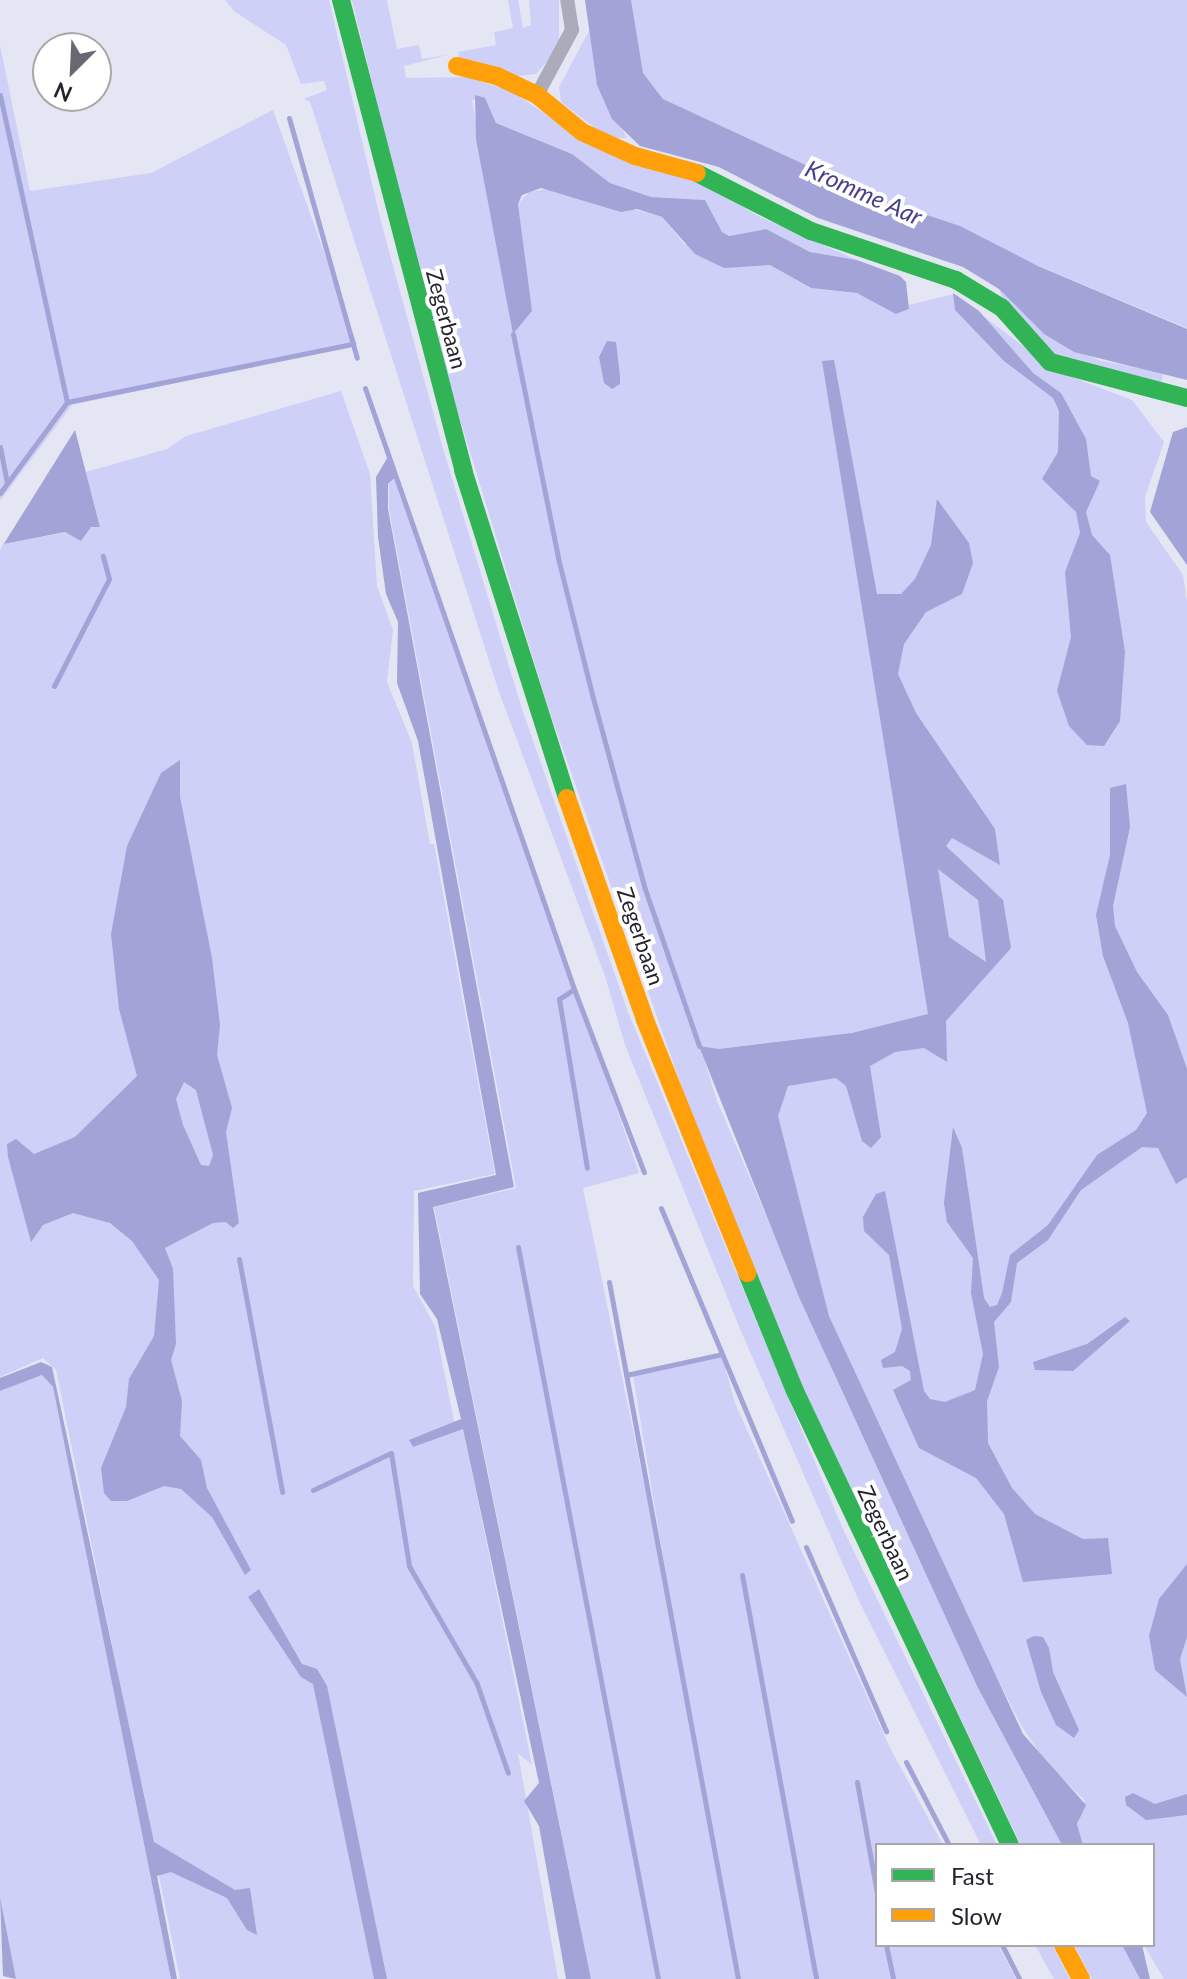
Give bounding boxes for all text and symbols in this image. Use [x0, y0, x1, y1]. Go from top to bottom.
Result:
north arrow [32, 32, 112, 112]
text: N [50, 77, 76, 108]
water label: Kromme Aar [801, 153, 927, 231]
street label: Zegerbaan [421, 266, 473, 372]
street label: Zegerbaan [612, 884, 670, 988]
street label: Zegerbaan [853, 1481, 919, 1585]
legend [875, 1843, 1155, 1947]
text: Fast [951, 1861, 994, 1890]
text: Slow [951, 1901, 1002, 1930]

